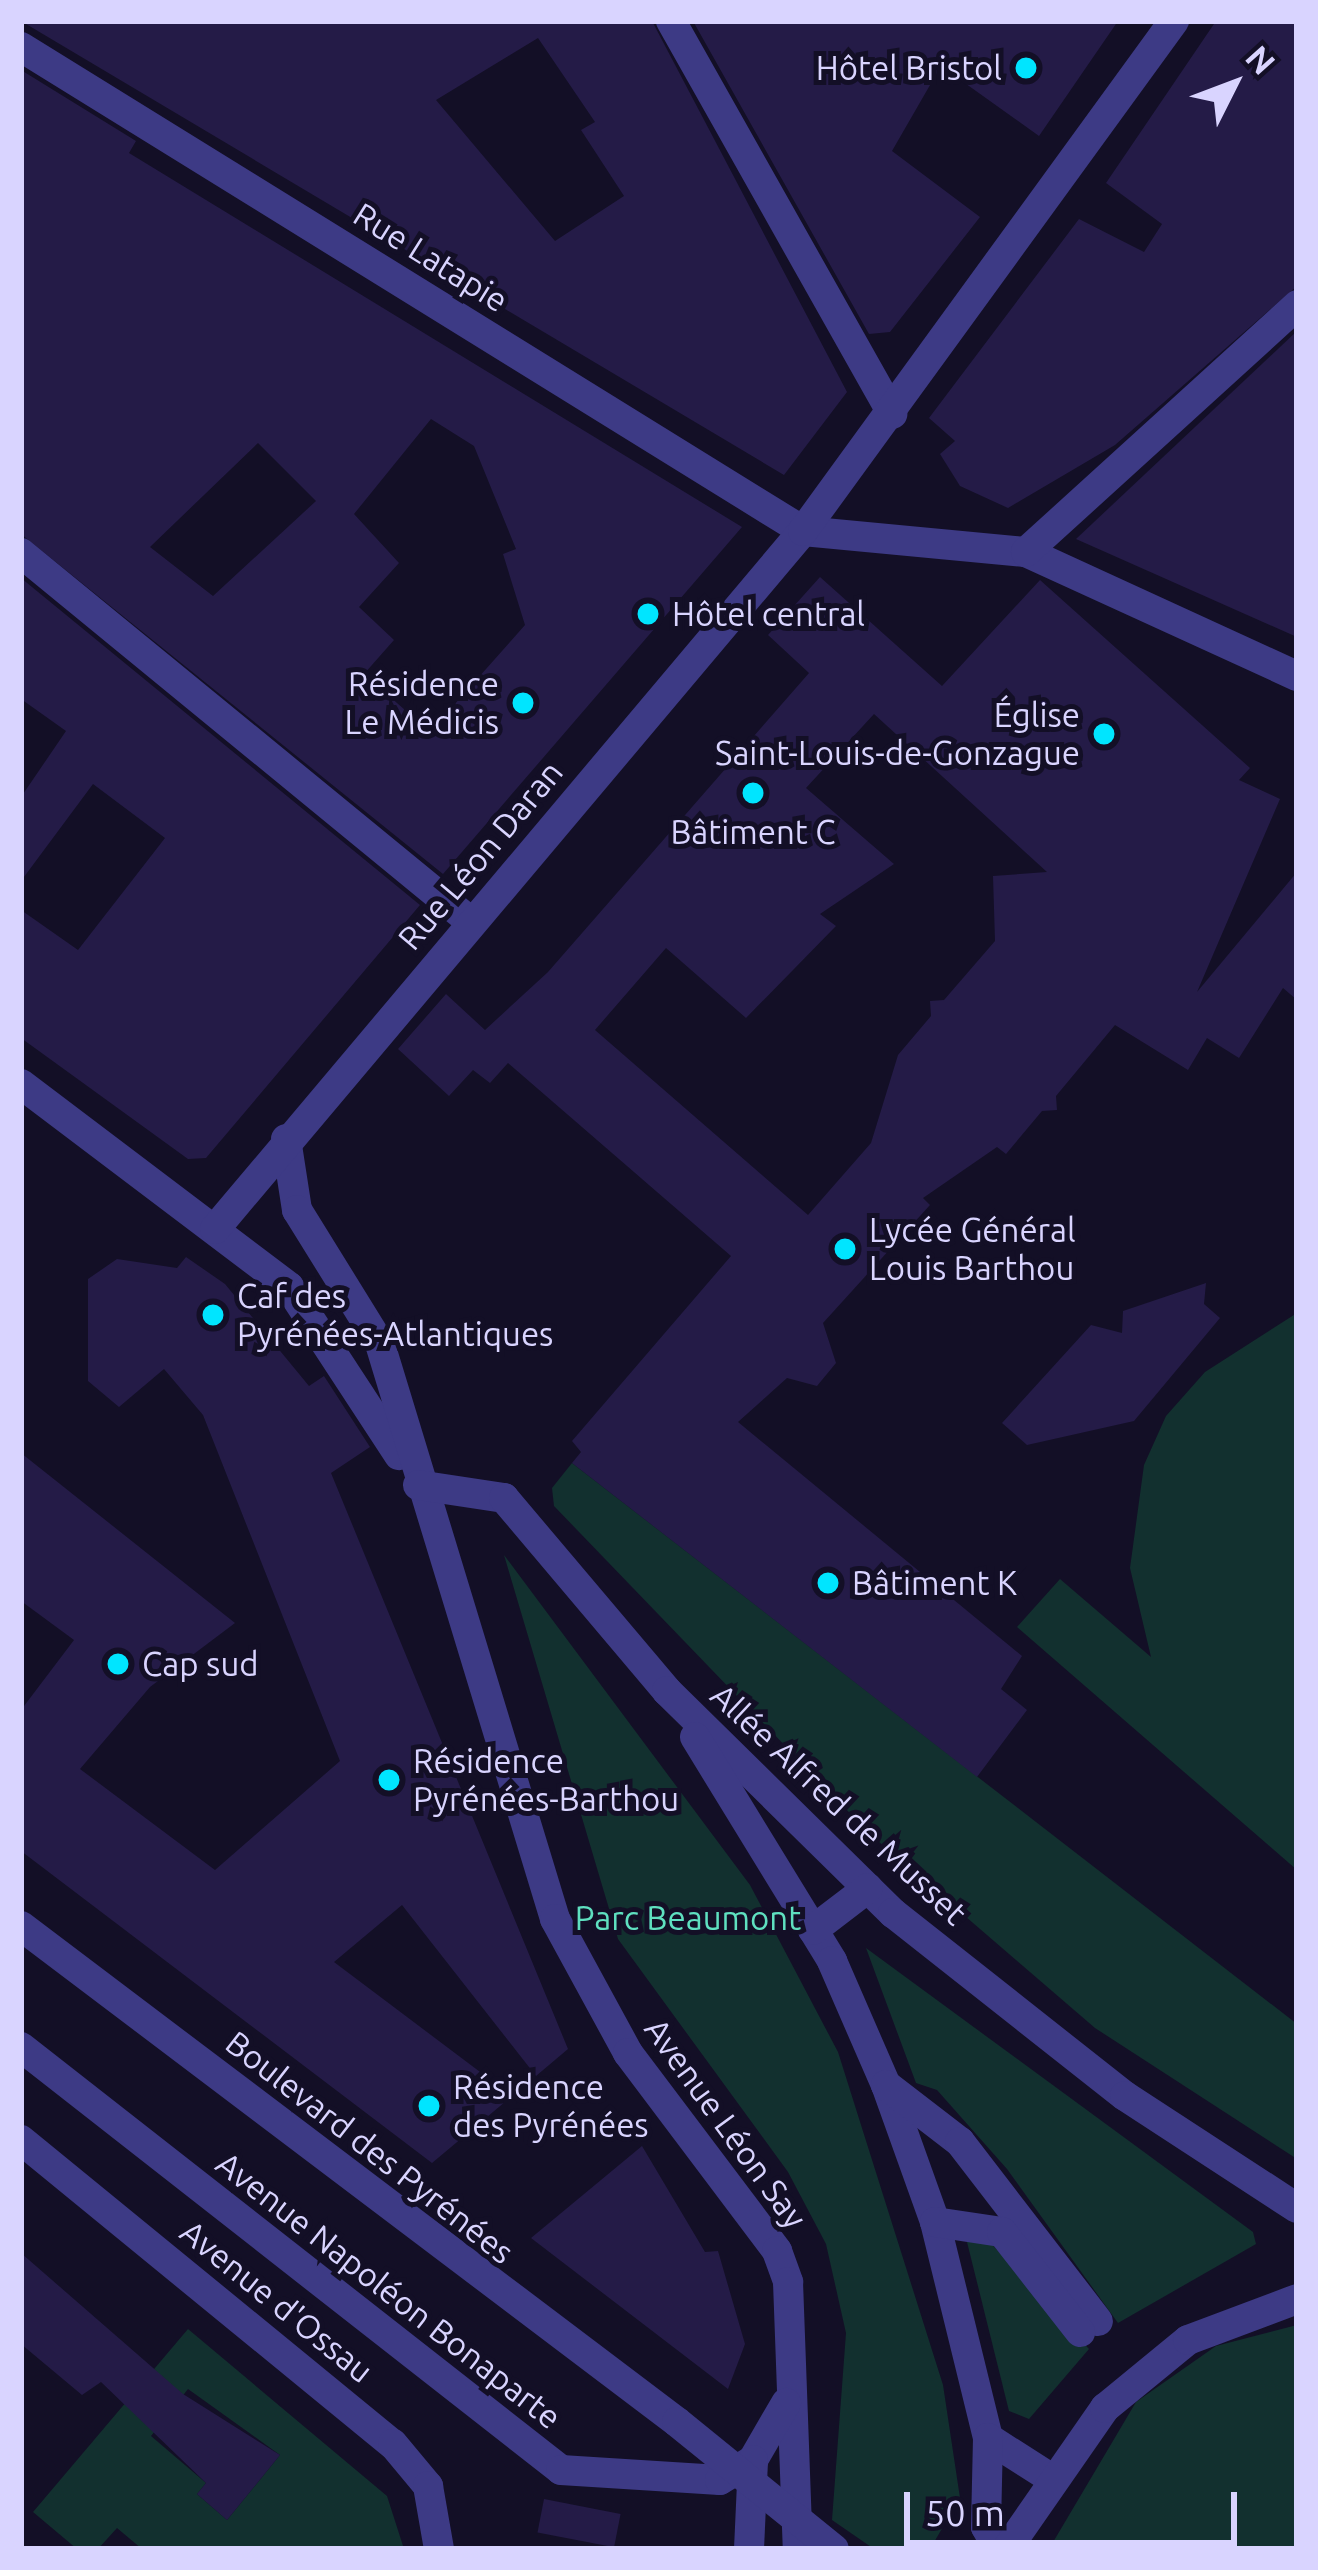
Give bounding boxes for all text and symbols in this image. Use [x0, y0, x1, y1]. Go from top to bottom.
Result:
north arrow [1174, 24, 1294, 144]
text: N [1239, 38, 1283, 81]
place label: Hôtel Bristol [816, 48, 1002, 88]
marker: Hôtel Bristol [1013, 55, 1039, 81]
street label: Rue Latapie [347, 194, 515, 320]
place label: Hôtel central [672, 594, 865, 634]
marker: Hôtel central [635, 601, 661, 627]
place label: Résidence Le Médicis [345, 664, 499, 742]
marker: Résidence Le Médicis [510, 690, 536, 716]
place label: Église Saint-Louis-de-Gonzague [715, 695, 1080, 773]
marker: Église Saint-Louis-de-Gonzague [1091, 721, 1117, 747]
street label: Rue Léon Daran [389, 752, 571, 958]
marker: Bâtiment C [740, 780, 766, 806]
place label: Bâtiment C [670, 812, 836, 852]
place label: Lycée Général Louis Barthou [869, 1210, 1076, 1288]
marker: Lycée Général Louis Barthou [832, 1236, 858, 1262]
place label: Caf des Pyrénées-Atlantiques [237, 1276, 553, 1354]
marker: Caf des Pyrénées-Atlantiques [200, 1302, 226, 1328]
place label: Bâtiment K [852, 1563, 1017, 1603]
marker: Bâtiment K [815, 1570, 841, 1596]
place label: Cap sud [142, 1644, 259, 1684]
marker: Cap sud [105, 1651, 131, 1677]
street label: Allée Alfred de Musset [703, 1675, 975, 1933]
place label: Résidence Pyrénées-Barthou [413, 1741, 679, 1819]
marker: Résidence Pyrénées-Barthou [376, 1767, 402, 1793]
park label: Parc Beaumont [575, 1898, 801, 1938]
street label: Avenue Léon Say [637, 2010, 815, 2236]
street label: Boulevard des Pyrénées [218, 2022, 522, 2272]
place label: Résidence des Pyrénées [453, 2067, 649, 2145]
marker: Résidence des Pyrénées [416, 2093, 442, 2119]
street label: Avenue Napoléon Bonaparte [209, 2143, 569, 2437]
street label: Avenue d'Ossau [173, 2211, 381, 2391]
scale bar [910, 2468, 1243, 2542]
text: 50 m [925, 2492, 1005, 2533]

